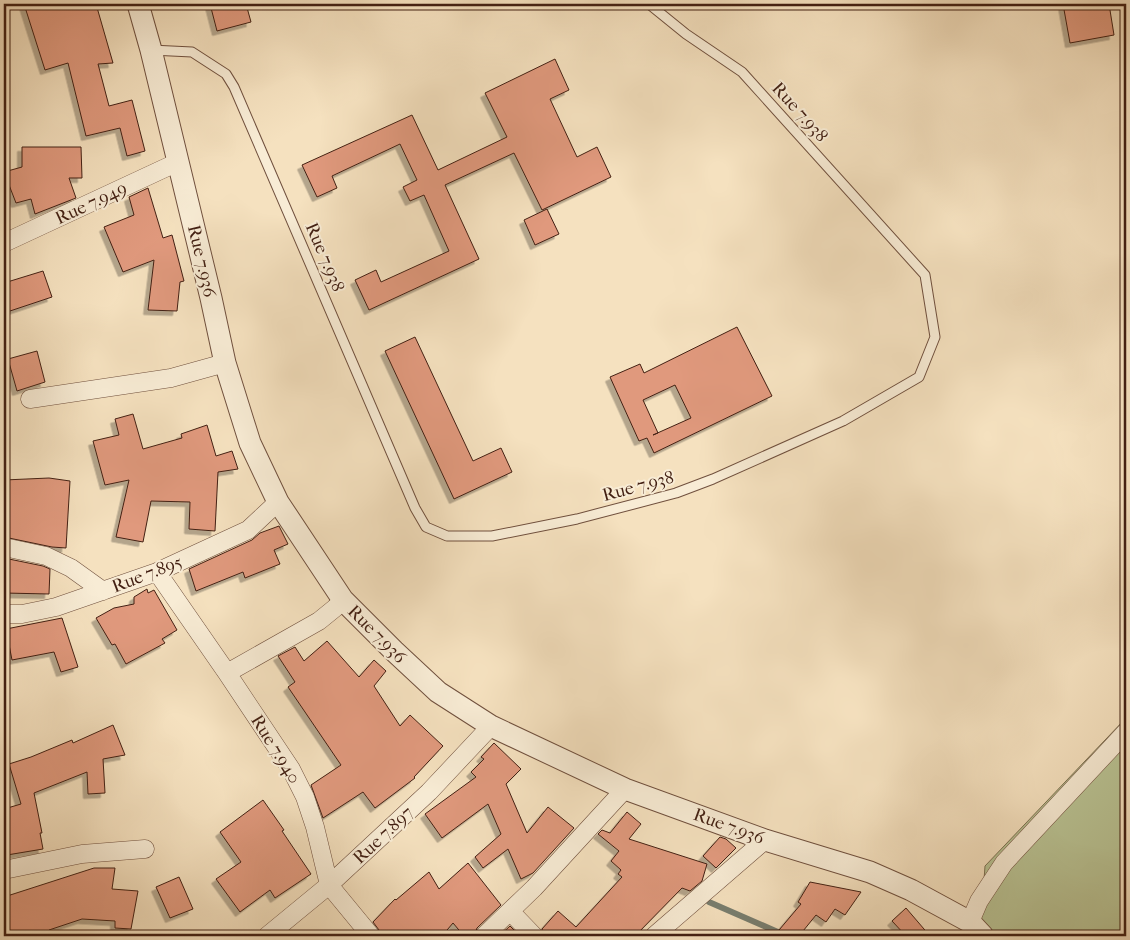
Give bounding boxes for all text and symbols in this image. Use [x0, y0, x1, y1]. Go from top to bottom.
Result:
street label: Rue 7.938 [767, 78, 832, 147]
street label: Rue 7.949 [52, 178, 130, 229]
street label: Rue 7.938 [301, 219, 348, 295]
street label: Rue 7.936 [183, 223, 220, 300]
street label: Rue 7.938 [600, 467, 676, 506]
street label: Rue 7.895 [109, 551, 186, 597]
street label: Rue 7.936 [343, 601, 410, 668]
street label: Rue 7.940 [246, 711, 305, 788]
street label: Rue 7.897 [349, 802, 418, 869]
street label: Rue 7.936 [691, 804, 767, 849]

